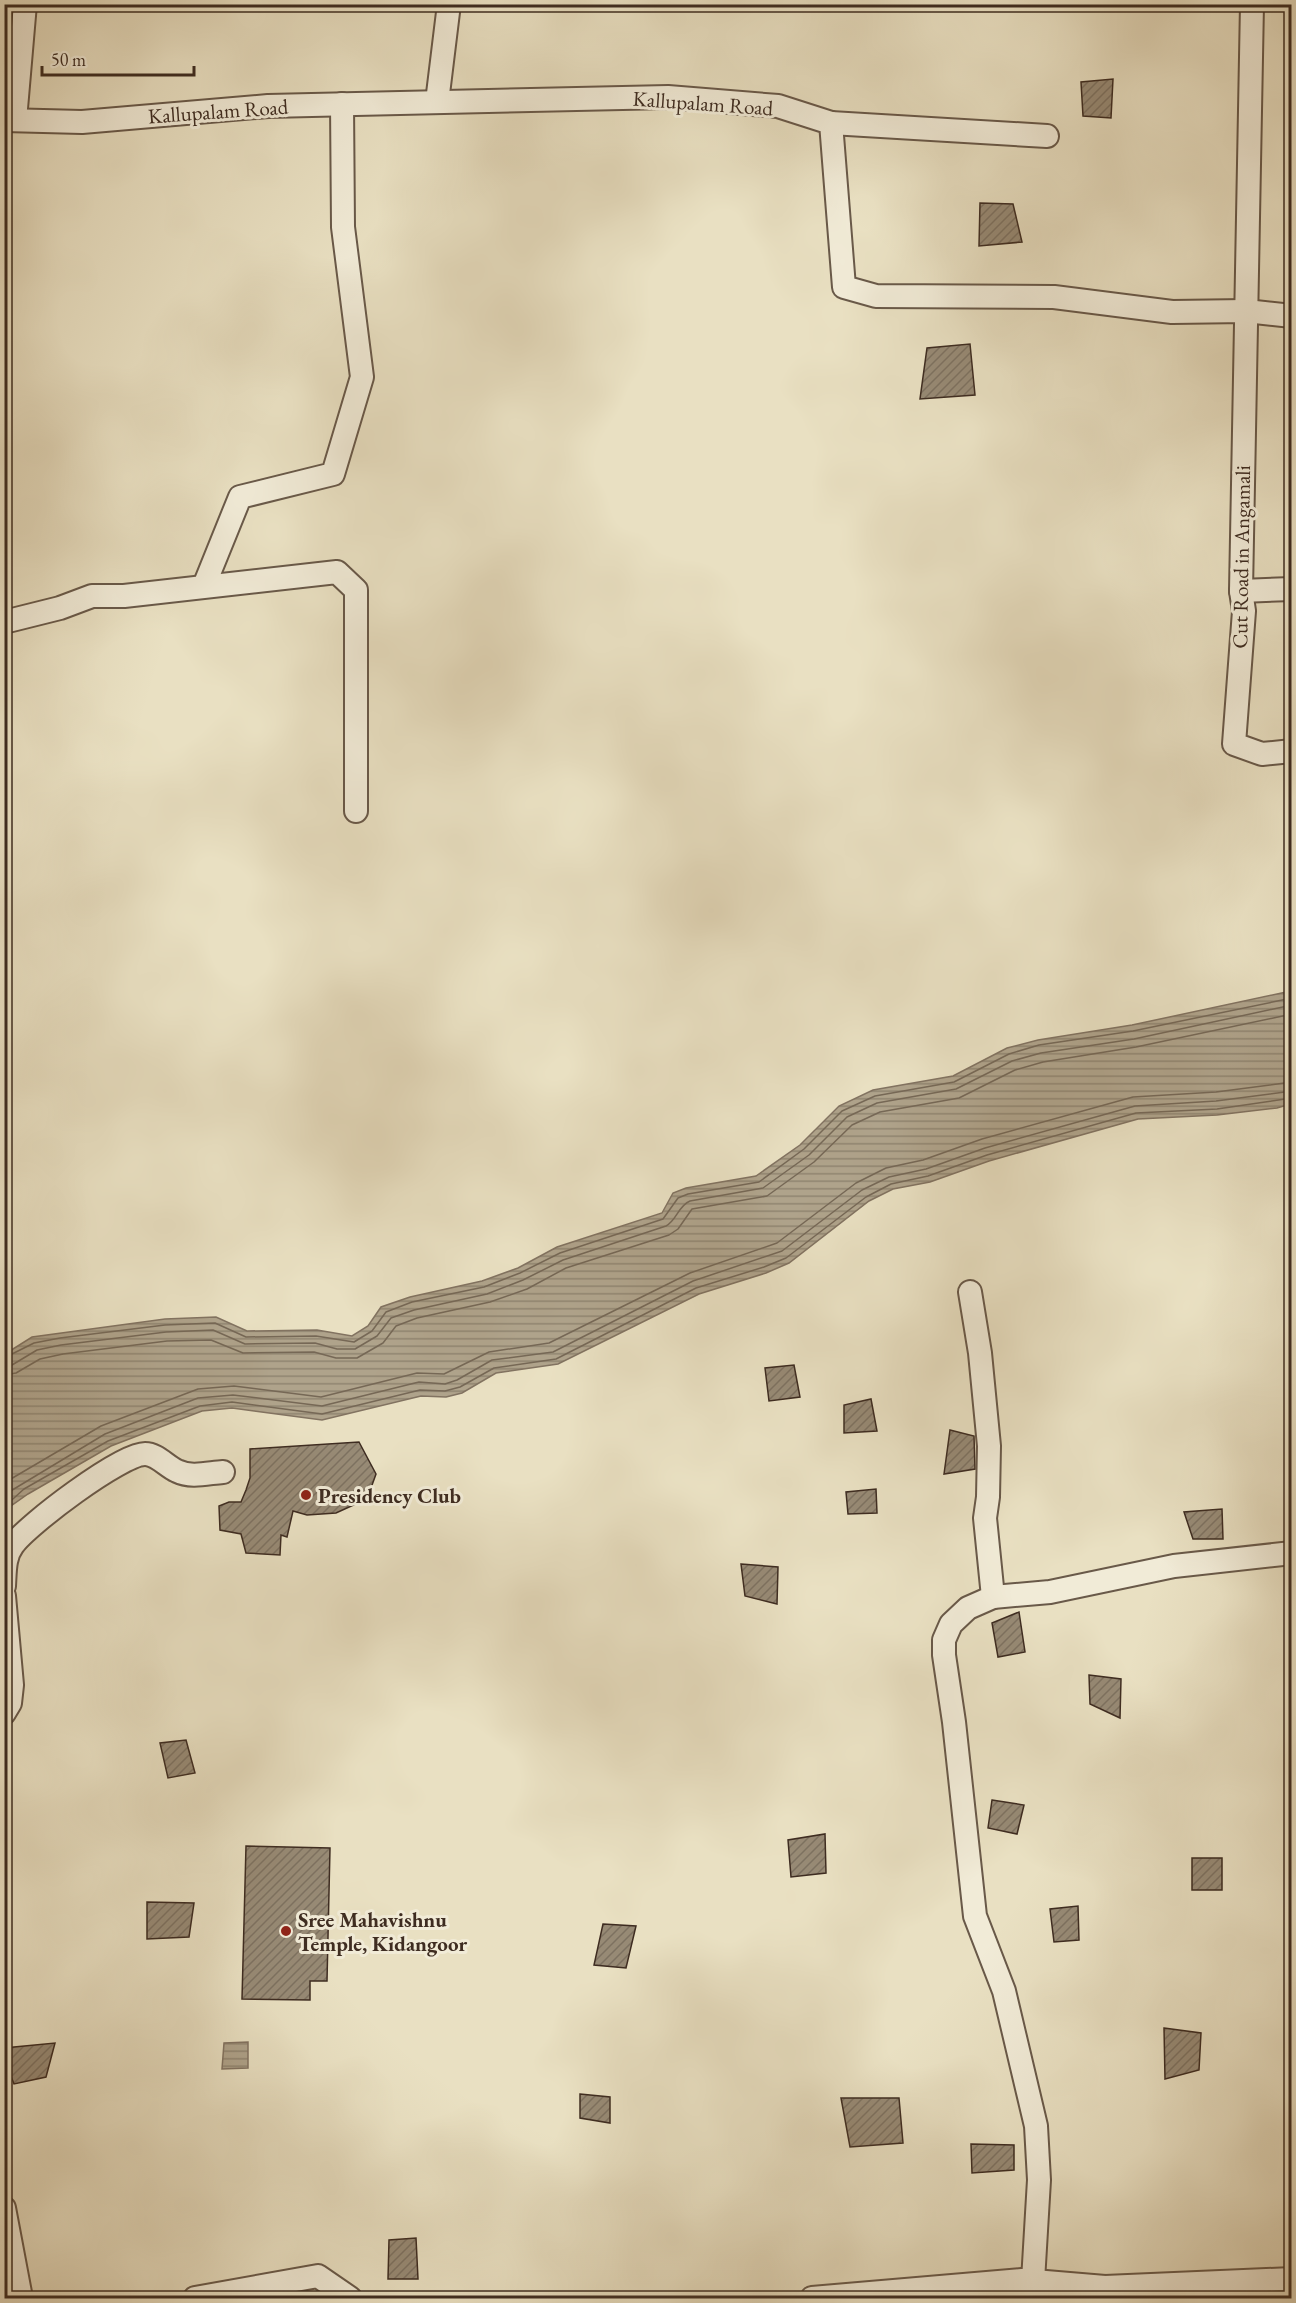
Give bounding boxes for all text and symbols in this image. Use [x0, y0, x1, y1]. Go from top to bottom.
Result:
scale bar [42, 39, 194, 77]
text: 50 m [51, 48, 86, 71]
street label: Kallupalam Road [632, 85, 774, 121]
street label: Kallupalam Road [147, 93, 289, 129]
street label: Cut Road in Angamali [1226, 465, 1256, 649]
place label: Presidency Club [318, 1482, 461, 1509]
marker: Presidency Club [299, 1488, 313, 1502]
place label: Sree Mahavishnu Temple, Kidangoor [298, 1906, 467, 1957]
marker: Sree Mahavishnu Temple, Kidangoor [279, 1924, 293, 1938]

